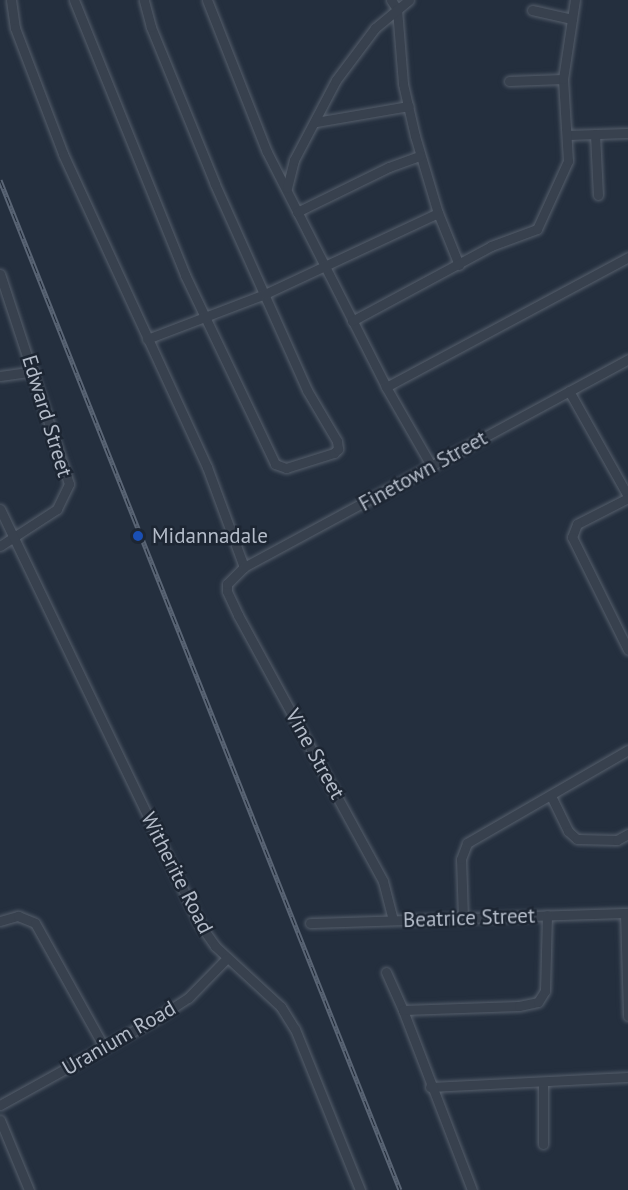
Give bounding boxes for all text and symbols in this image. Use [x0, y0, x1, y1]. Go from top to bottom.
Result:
street label: Edward Street [17, 352, 77, 480]
street label: Finetown Street [354, 425, 492, 517]
place label: Midannadale [152, 523, 268, 549]
marker: Midannadale [129, 527, 147, 545]
street label: Vine Street [280, 705, 350, 803]
street label: Witherite Road [136, 808, 218, 938]
street label: Beatrice Street [403, 903, 535, 933]
street label: Uranium Road [58, 995, 180, 1081]

